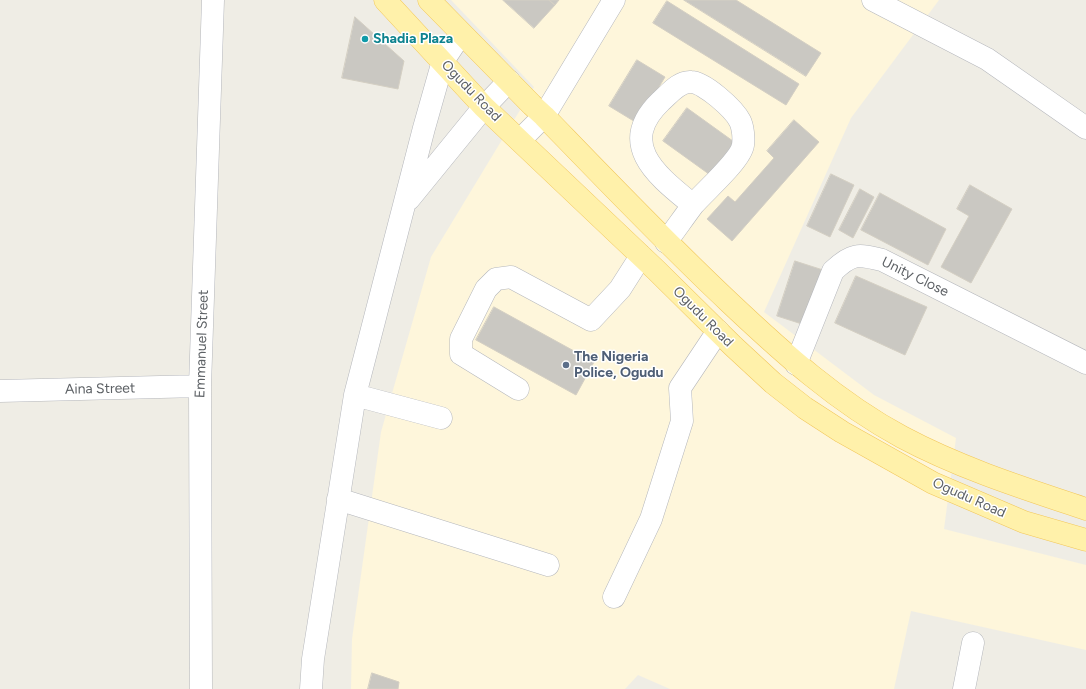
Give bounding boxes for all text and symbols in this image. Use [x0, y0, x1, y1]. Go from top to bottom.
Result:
place label: Shadia Plaza [373, 31, 453, 47]
marker: Shadia Plaza [360, 34, 370, 44]
street label: Ogudu Road [438, 57, 504, 125]
street label: Unity Close [879, 254, 951, 300]
street label: Ogudu Road [669, 283, 737, 351]
street label: Emmanuel Street [192, 290, 212, 398]
place label: The Nigeria Police, Ogudu [574, 349, 664, 382]
marker: The Nigeria Police, Ogudu [561, 360, 571, 370]
street label: Aina Street [65, 380, 135, 398]
street label: Ogudu Road [930, 474, 1008, 522]

